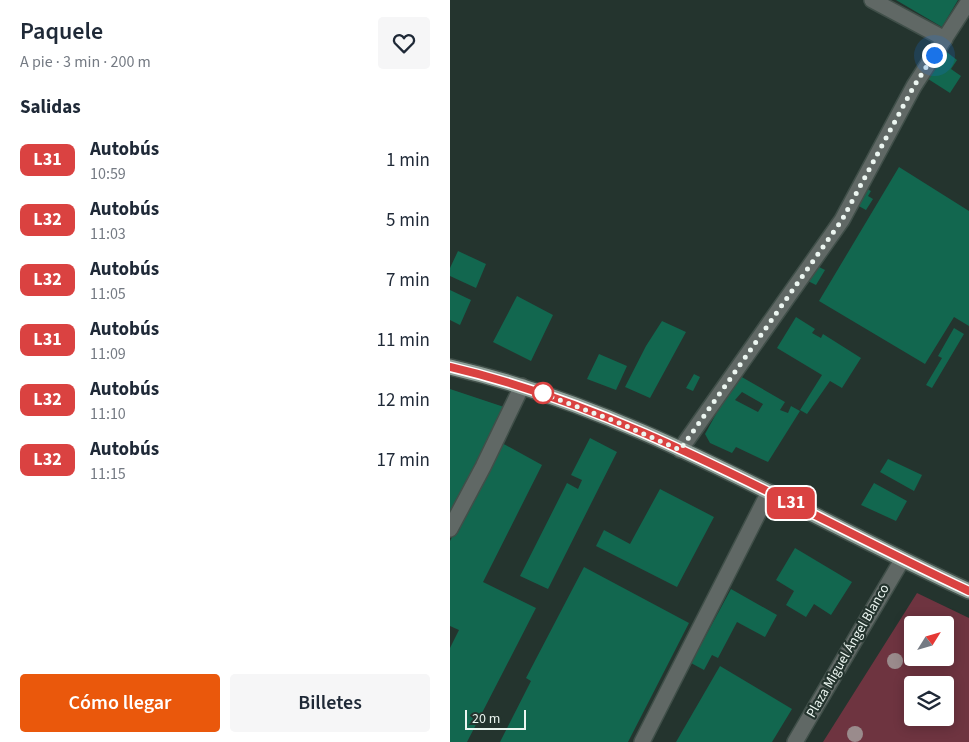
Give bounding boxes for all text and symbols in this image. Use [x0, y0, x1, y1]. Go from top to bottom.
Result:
text: Paquele [20, 14, 103, 49]
button: heart [378, 17, 430, 69]
your location [922, 43, 947, 68]
text: A pie · 3 min · 200 m [20, 51, 151, 73]
text: Salidas [20, 94, 81, 121]
text: Autobús [90, 136, 159, 163]
text: L31 [33, 147, 62, 172]
text: 1 min [386, 147, 430, 174]
text: 10:59 [90, 163, 126, 185]
text: Autobús [90, 196, 159, 223]
text: L32 [33, 207, 62, 232]
text: 5 min [386, 207, 430, 234]
text: 11:03 [90, 223, 126, 245]
text: Autobús [90, 256, 159, 283]
text: L32 [33, 267, 62, 292]
text: 7 min [386, 267, 430, 294]
text: 11:05 [90, 283, 126, 305]
text: Autobús [90, 316, 159, 343]
text: L31 [33, 327, 62, 352]
text: 11 min [376, 327, 430, 354]
text: 11:09 [90, 343, 126, 365]
text: Autobús [90, 376, 159, 403]
unlabelled marker [532, 382, 554, 404]
text: L32 [33, 387, 62, 412]
text: 12 min [376, 387, 430, 414]
text: 11:10 [90, 403, 126, 425]
text: Autobús [90, 436, 159, 463]
text: L32 [33, 447, 62, 472]
text: 17 min [376, 447, 430, 474]
text: 11:15 [90, 463, 126, 485]
line badge: L31 [762, 487, 820, 519]
text: L31 [777, 490, 805, 515]
street label: Plaza Miguel Ángel Blanco [802, 580, 894, 722]
north arrow [904, 616, 954, 666]
map controls [904, 616, 954, 726]
button: Cómo llegar [20, 674, 220, 732]
button: Billetes [230, 674, 430, 732]
button: layers [904, 676, 954, 726]
scale bar [465, 707, 526, 730]
text: 20 m [472, 709, 500, 729]

